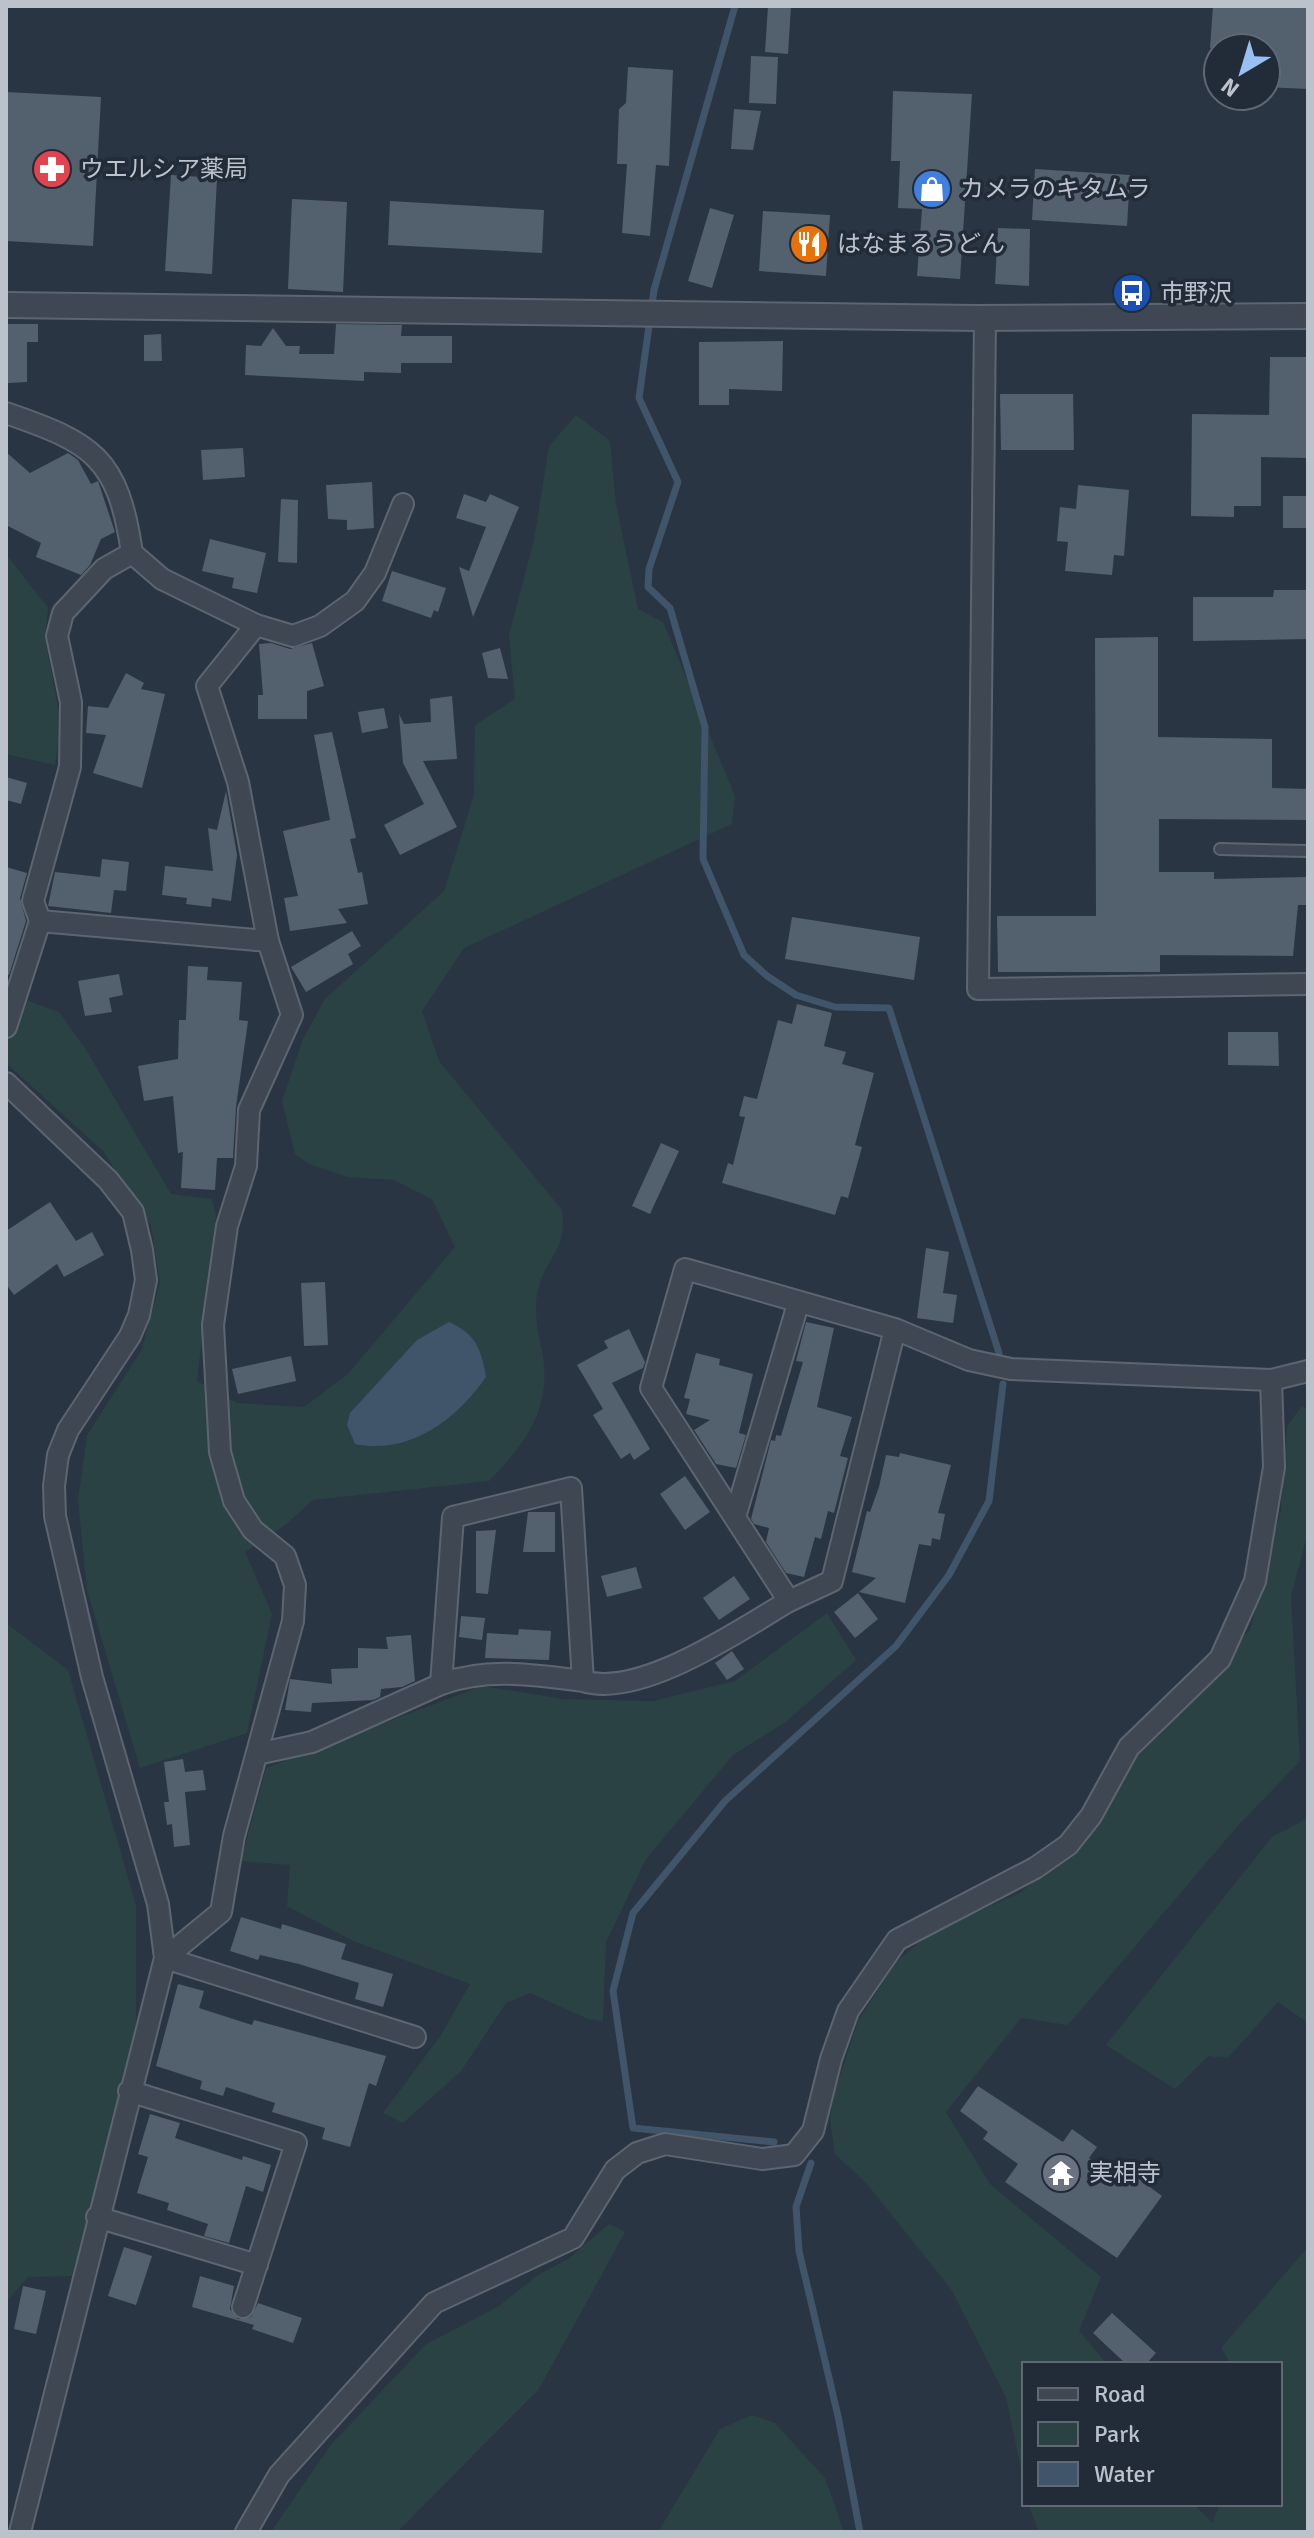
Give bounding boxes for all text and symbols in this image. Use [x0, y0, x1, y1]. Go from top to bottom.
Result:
north arrow [1202, 32, 1282, 112]
text: N [1216, 72, 1244, 103]
pharmacy icon: ウエルシア薬局 [31, 148, 73, 190]
place label: ウエルシア薬局 [80, 154, 248, 184]
shop icon: カメラのキタムラ [911, 168, 953, 210]
place label: カメラのキタムラ [960, 174, 1151, 204]
restaurant icon: はなまるうどん [788, 223, 830, 265]
place label: はなまるうどん [837, 229, 1005, 259]
bus stop icon: 市野沢 [1111, 272, 1153, 314]
place label: 市野沢 [1160, 278, 1232, 308]
temple icon: 実相寺 [1040, 2152, 1082, 2194]
place label: 実相寺 [1089, 2158, 1161, 2188]
legend [1022, 2362, 1282, 2506]
text: Road [1094, 2379, 1145, 2409]
text: Park [1094, 2419, 1140, 2449]
text: Water [1094, 2459, 1155, 2489]

